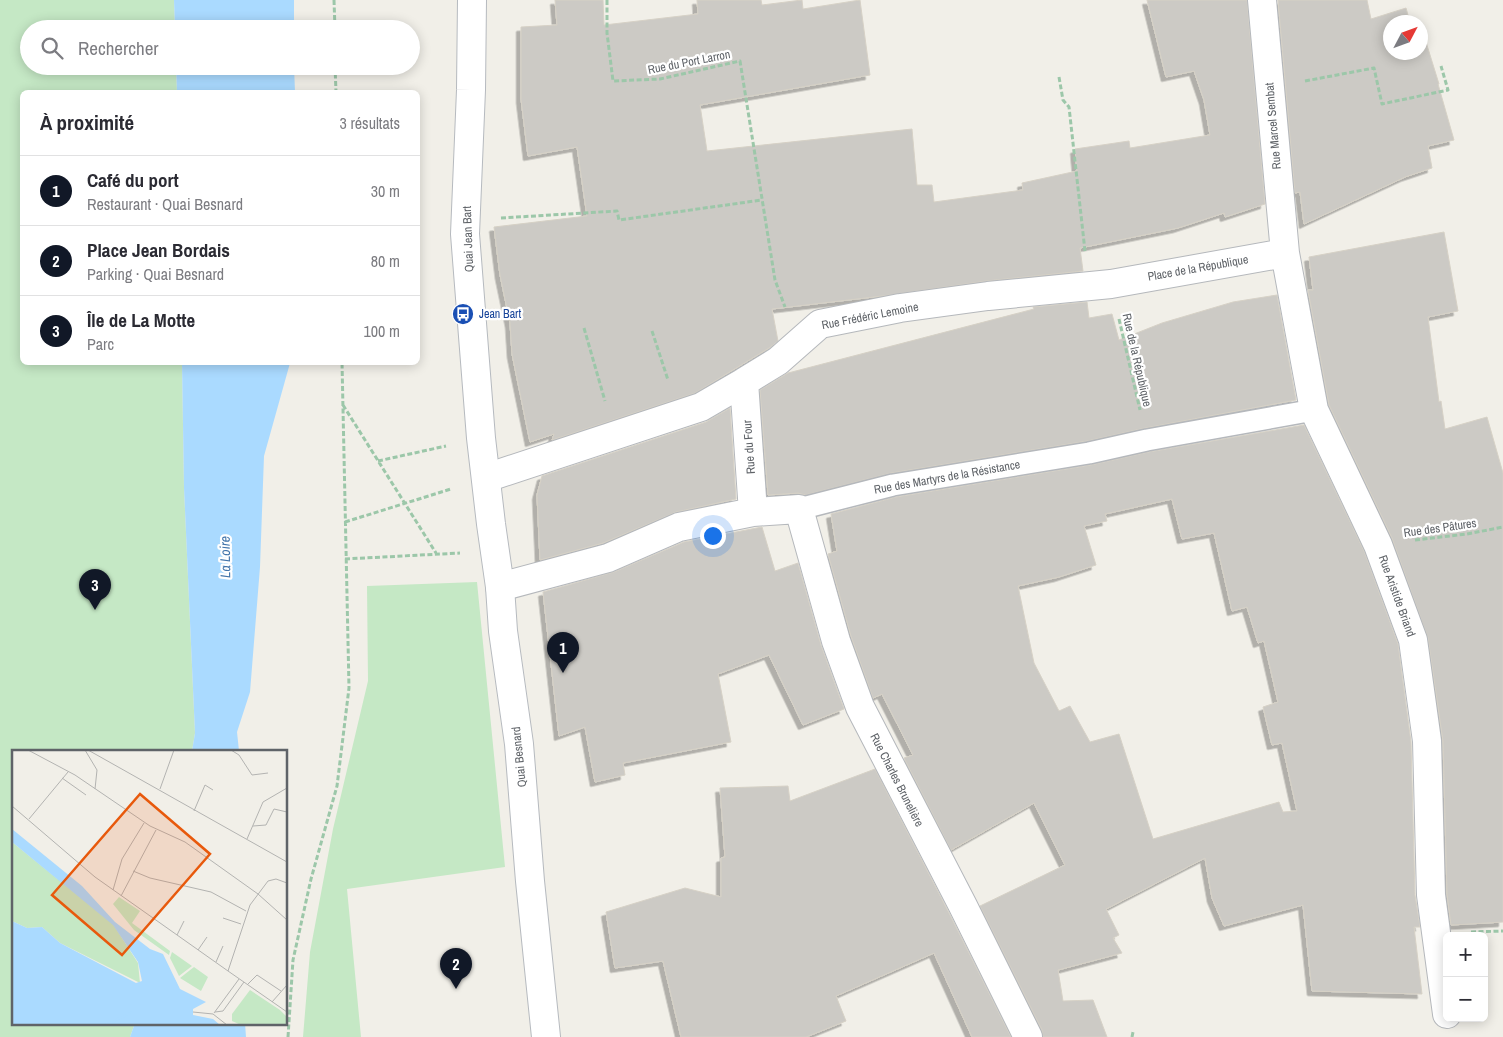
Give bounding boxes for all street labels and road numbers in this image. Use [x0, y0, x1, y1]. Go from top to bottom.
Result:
street label: Rue du Port Larron [646, 46, 732, 78]
street label: Rue Marcel Sembat [1261, 82, 1285, 170]
street label: Quai Jean Bart [459, 205, 477, 272]
street label: Place de la République [1147, 251, 1249, 285]
street label: Rue Frédéric Lemoine [820, 299, 920, 333]
street label: Rue de la République [1118, 312, 1156, 408]
street label: Rue du Four [739, 419, 759, 475]
street label: Rue des Martyrs de la Résistance [873, 456, 1021, 498]
street label: Rue des Pâtures [1403, 515, 1477, 541]
street label: Rue Aristide Briand [1375, 553, 1419, 639]
street label: Quai Besnard [508, 726, 530, 788]
street label: Rue Charles Brunelière [867, 731, 927, 829]

